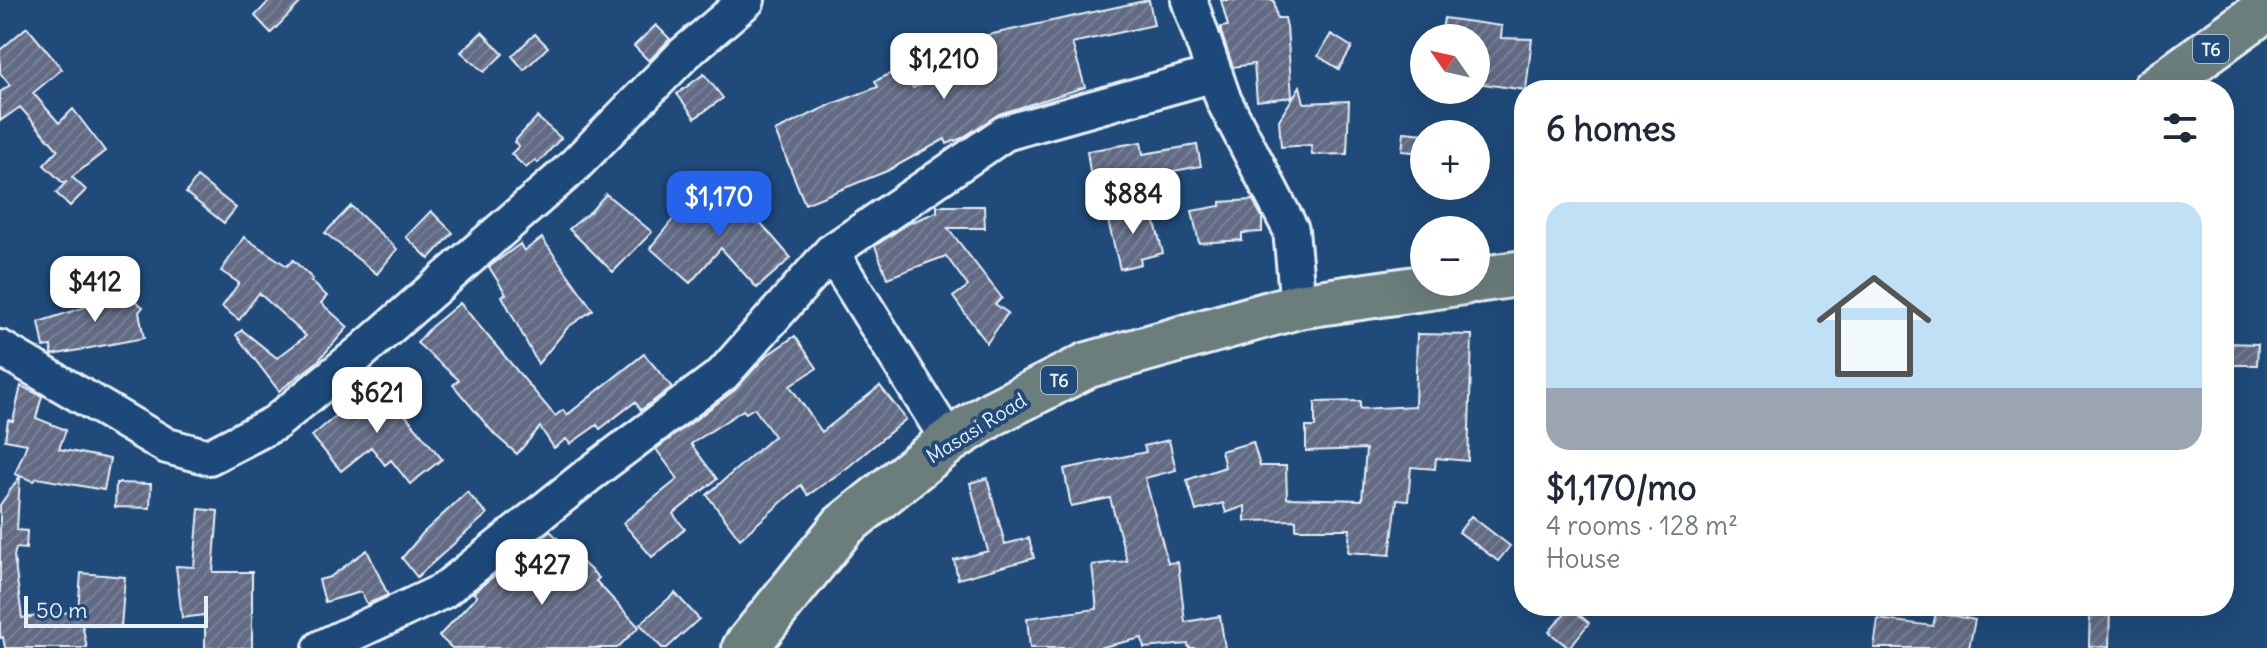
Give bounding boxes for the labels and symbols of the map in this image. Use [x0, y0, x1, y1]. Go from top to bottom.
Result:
north arrow [1410, 24, 1490, 104]
pin: $1,210 [879, 33, 1009, 101]
road number: T6 [2193, 35, 2229, 63]
pin: $884 [1086, 168, 1180, 236]
pin: $1,170 [654, 171, 784, 239]
pin: $412 [48, 256, 142, 324]
road number: T6 [1041, 366, 1077, 394]
pin: $621 [330, 367, 424, 435]
street label: Masasi Road [921, 387, 1031, 469]
pin: $427 [495, 539, 589, 607]
scale bar [24, 592, 208, 628]

